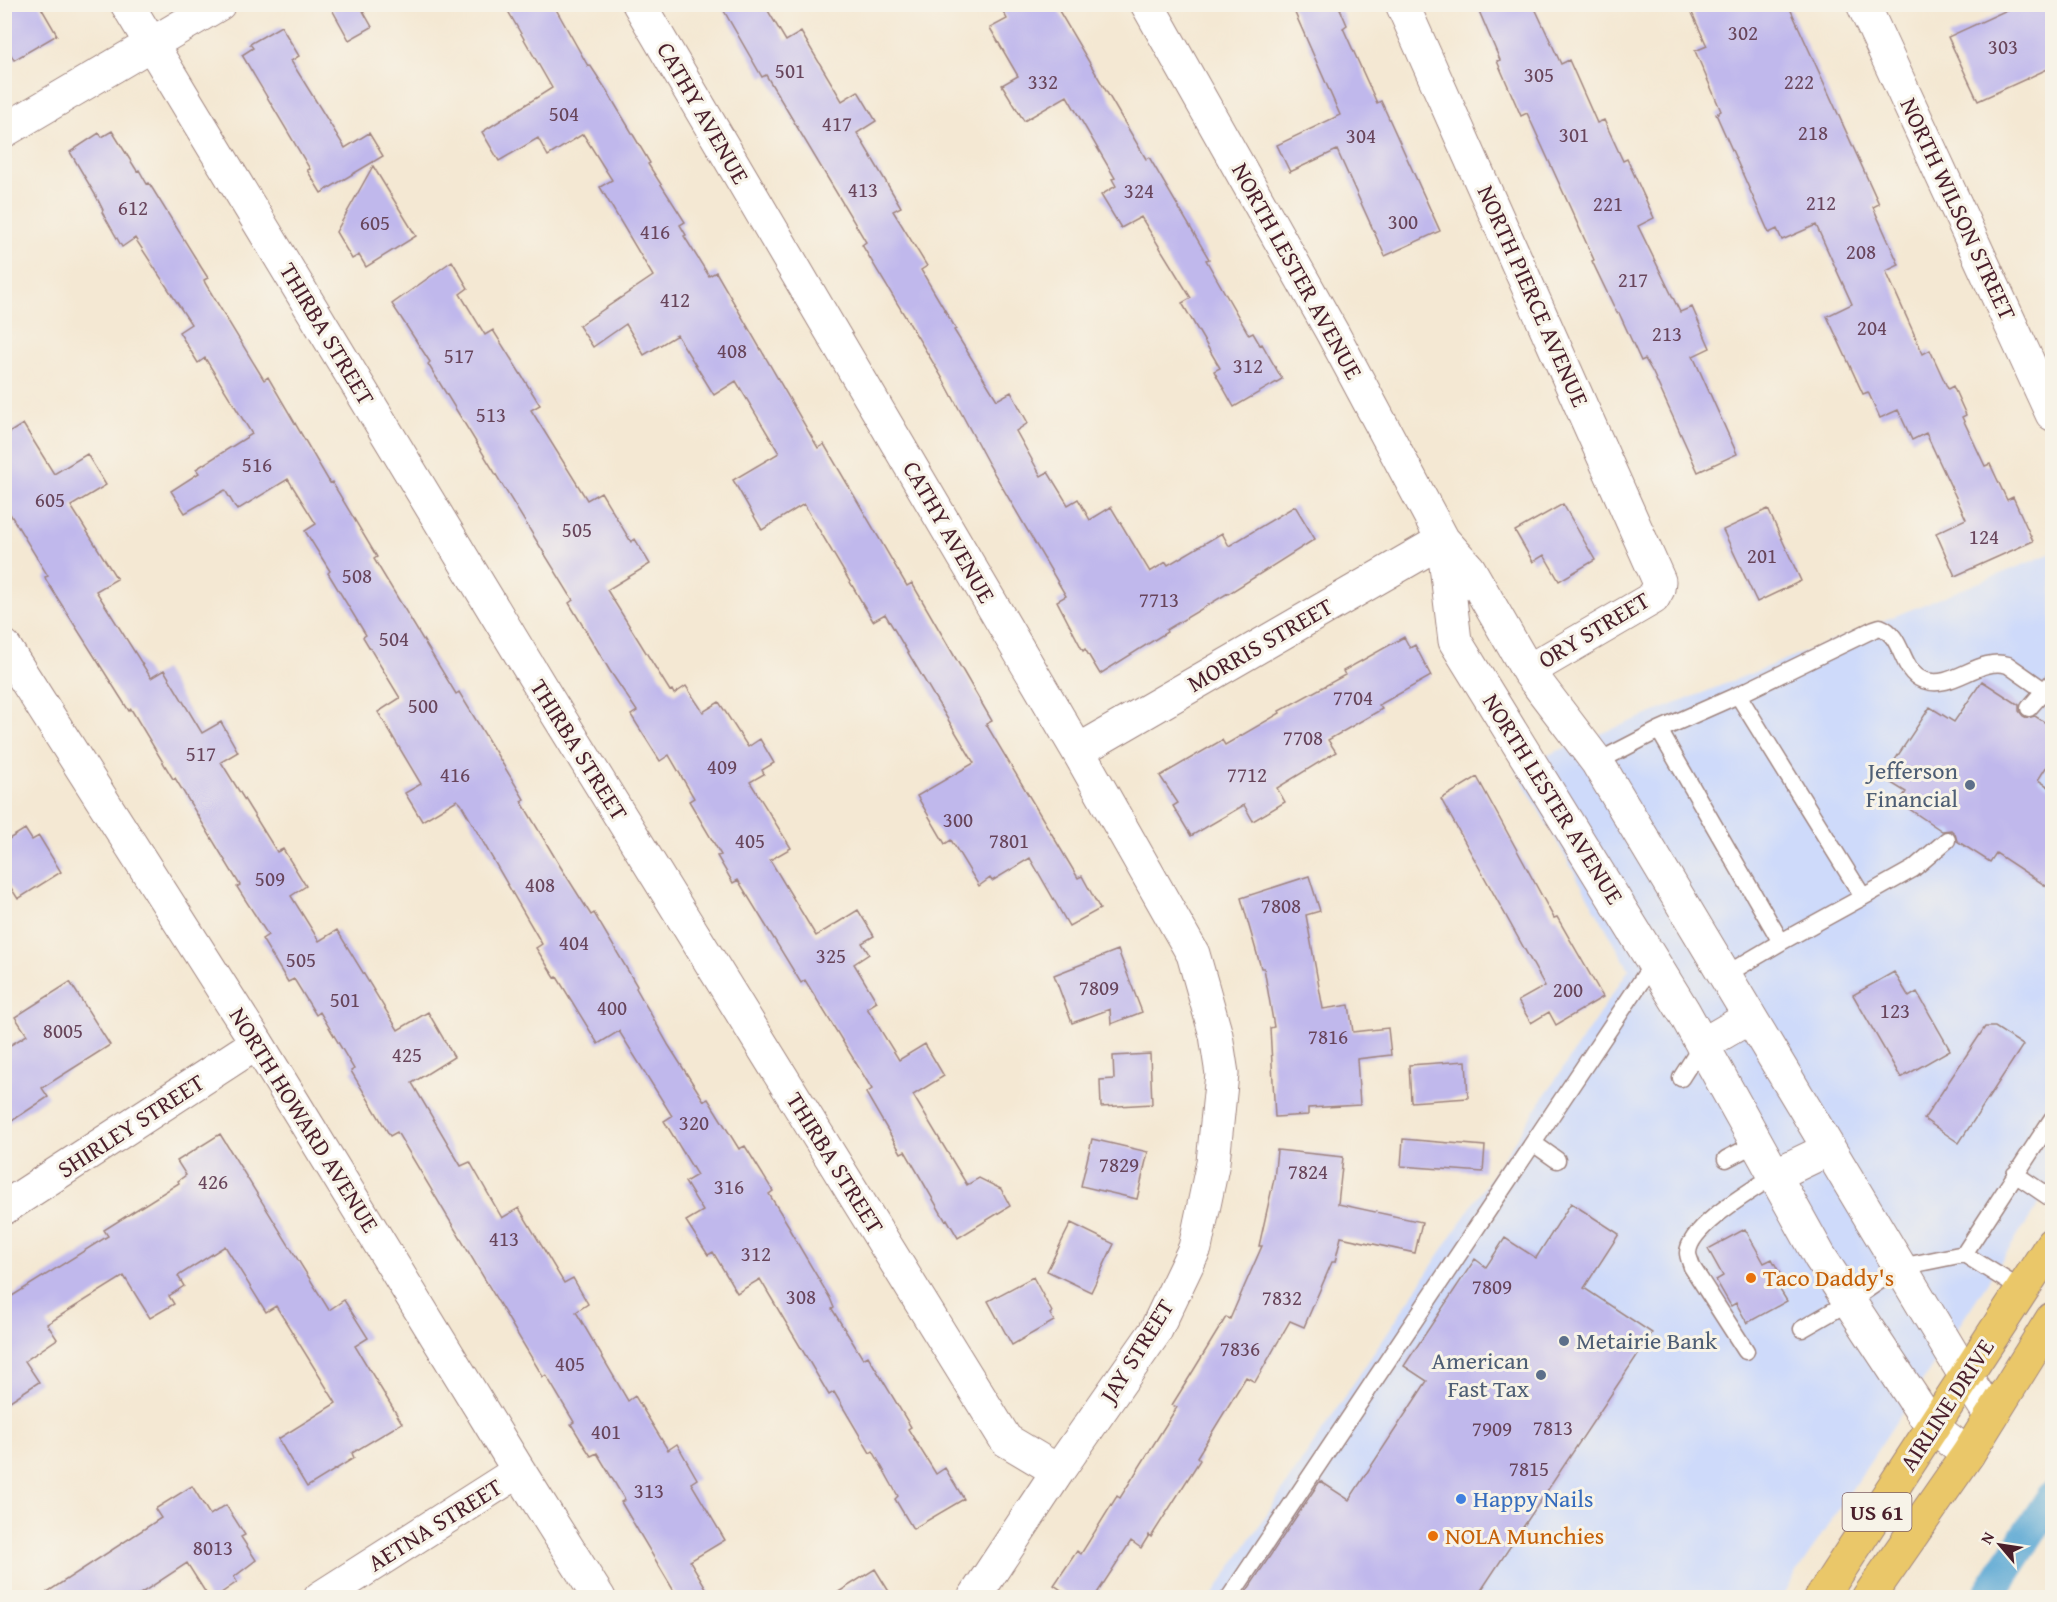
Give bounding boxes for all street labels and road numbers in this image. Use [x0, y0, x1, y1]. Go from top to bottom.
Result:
street label: CATHY AVENUE [649, 35, 758, 190]
street label: NORTH WILSON STREET [1892, 92, 2025, 326]
street label: NORTH LESTER AVENUE [1223, 156, 1372, 385]
street label: NORTH PIERCE AVENUE [1469, 179, 1598, 412]
street label: THIRBA STREET [271, 256, 384, 412]
street label: CATHY AVENUE [895, 454, 1004, 609]
street label: ORY STREET [1531, 582, 1656, 677]
street label: MORRIS STREET [1180, 589, 1339, 700]
street label: THIRBA STREET [522, 672, 637, 827]
street label: NORTH LESTER AVENUE [1474, 687, 1633, 911]
street label: NORTH HOWARD AVENUE [221, 1000, 388, 1239]
street label: SHIRLEY STREET [50, 1065, 211, 1186]
street label: THIRBA STREET [778, 1085, 893, 1240]
street label: JAY STREET [1089, 1292, 1182, 1412]
street label: AIRLINE DRIVE [1891, 1332, 2003, 1478]
street label: AETNA STREET [361, 1469, 509, 1580]
road number: US 61 [1842, 1493, 1912, 1531]

